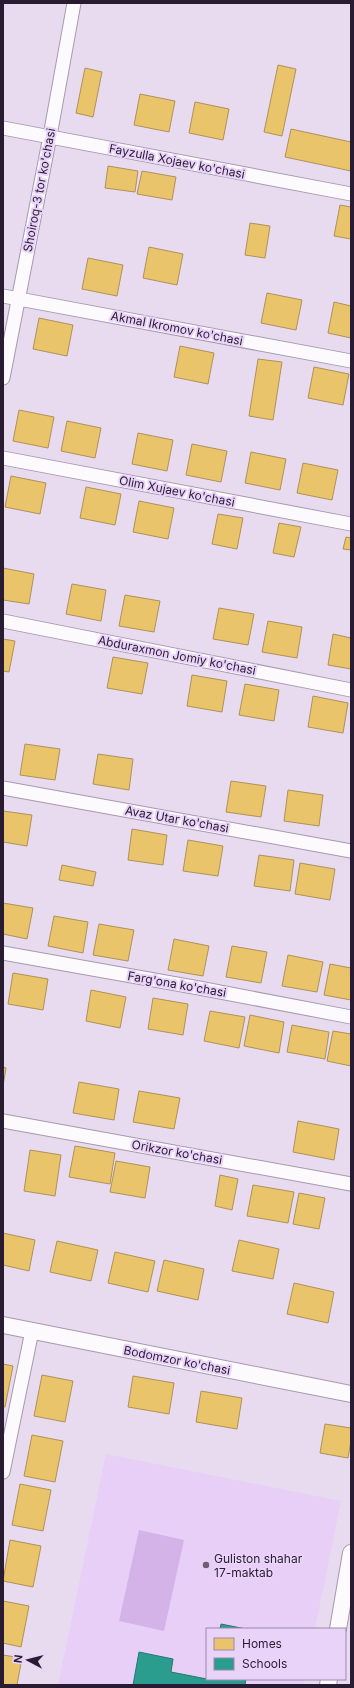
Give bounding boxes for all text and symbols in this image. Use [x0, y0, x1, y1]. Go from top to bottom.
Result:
street label: Shoiroq-3 tor ko'chasi [20, 127, 58, 253]
street label: Fayzulla Xojaev ko'chasi [108, 140, 246, 182]
street label: Akmal Ikromov ko'chasi [110, 308, 244, 348]
street label: Olim Xujaev ko'chasi [118, 472, 236, 510]
street label: Abduraxmon Jomiy ko'chasi [97, 632, 257, 678]
street label: Avaz Utar ko'chasi [124, 802, 230, 836]
street label: Farg'ona ko'chasi [127, 968, 227, 1000]
street label: Orikzor ko'chasi [131, 1137, 223, 1167]
street label: Bodomzor ko'chasi [122, 1342, 232, 1378]
place label: Guliston shahar 17-maktab [214, 1551, 303, 1580]
marker: Guliston shahar 17-maktab [201, 1560, 211, 1570]
legend [206, 1628, 346, 1680]
text: Homes [242, 1636, 282, 1651]
north arrow [8, 1640, 48, 1680]
text: N [11, 1654, 26, 1664]
text: Schools [242, 1656, 287, 1671]

